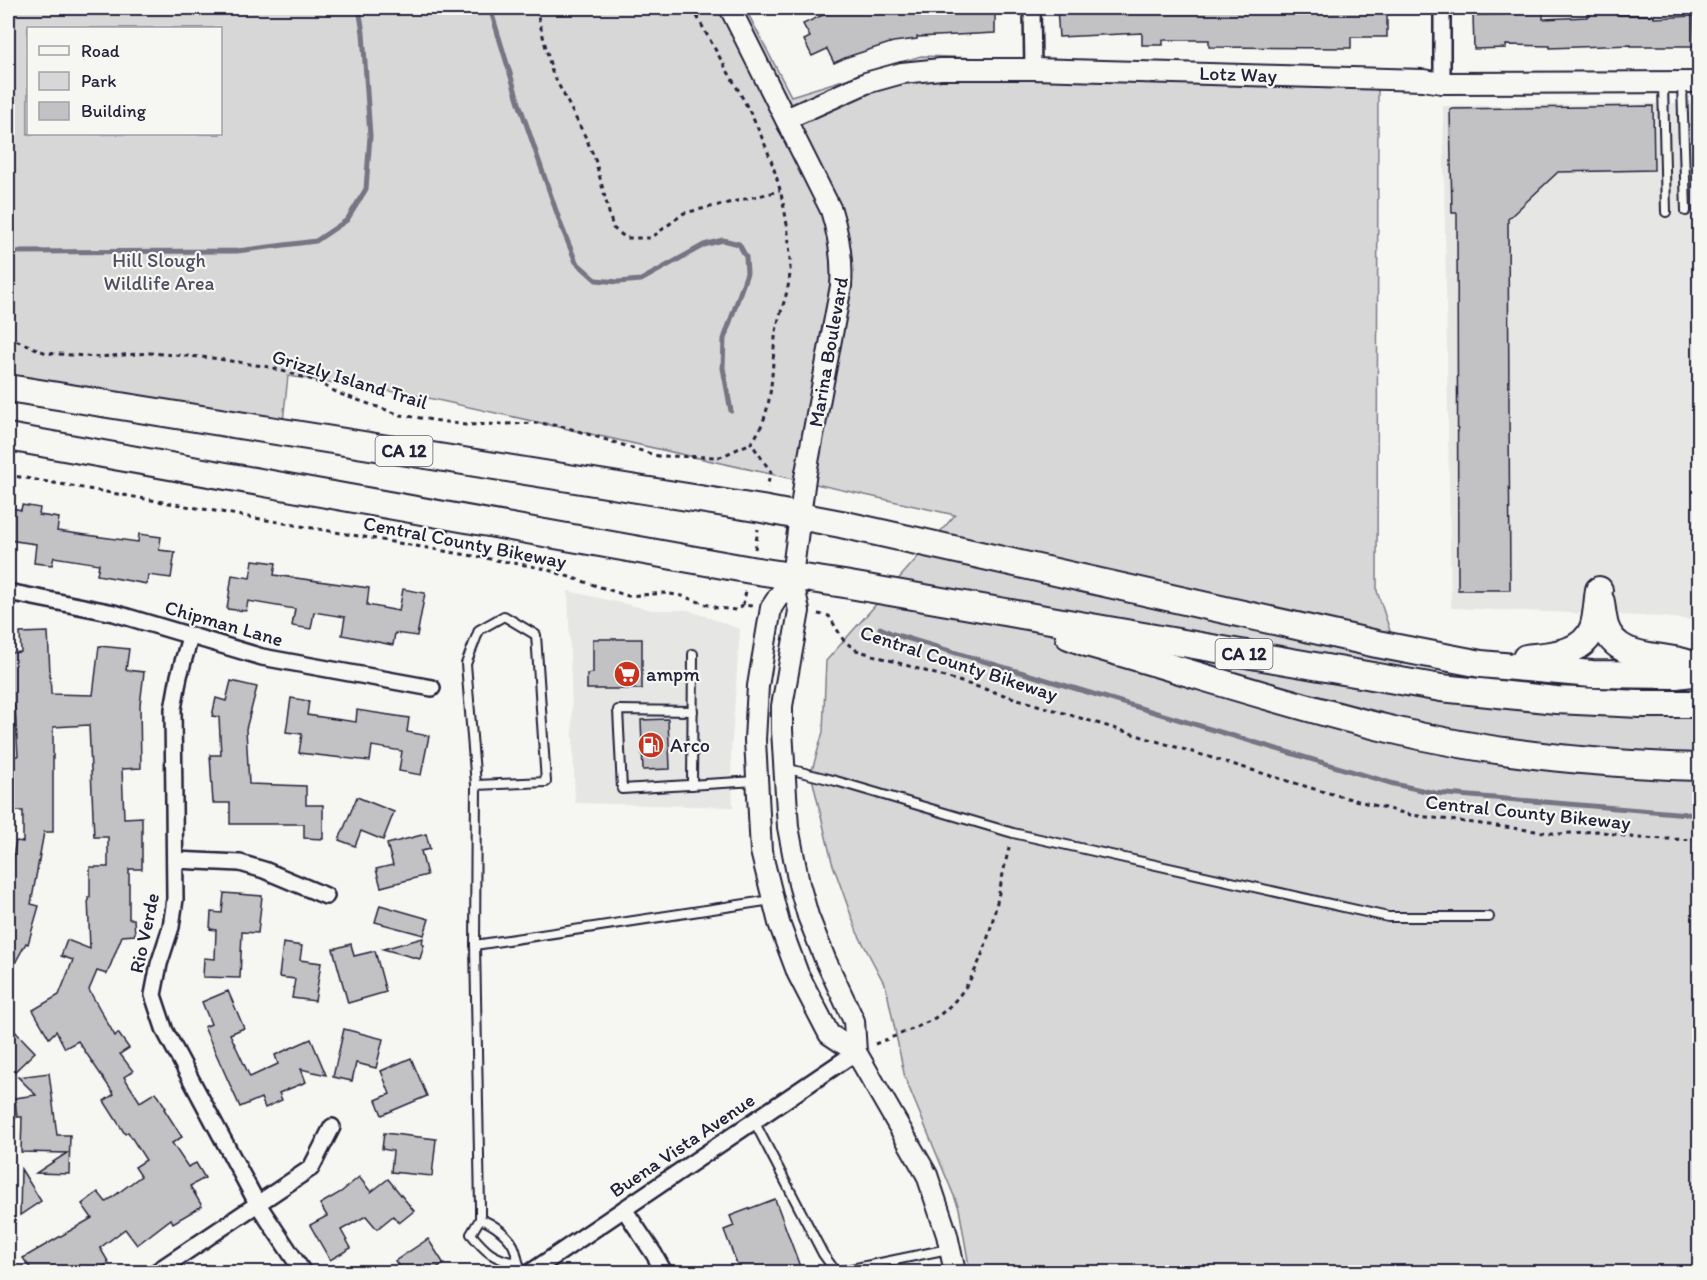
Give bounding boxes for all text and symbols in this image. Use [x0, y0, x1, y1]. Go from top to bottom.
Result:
legend [27, 27, 222, 135]
text: Road [81, 40, 120, 62]
street label: Lotz Way [1199, 61, 1278, 87]
text: Park [81, 70, 116, 92]
text: Building [81, 100, 147, 122]
park label: Hill Slough Wildlife Area [104, 248, 215, 295]
street label: Marina Boulevard [803, 275, 853, 429]
street label: Grizzly Island Trail [269, 344, 431, 414]
road number: CA 12 [376, 436, 432, 466]
street label: Central County Bikeway [361, 511, 569, 574]
street label: Chipman Lane [162, 595, 286, 651]
street label: Central County Bikeway [857, 620, 1061, 706]
road number: CA 12 [1216, 639, 1272, 669]
supermarket icon: ampm [612, 659, 642, 689]
place label: ampm [646, 662, 700, 686]
fuel station icon: Arco [636, 730, 666, 760]
place label: Arco [670, 733, 710, 757]
street label: Central County Bikeway [1424, 789, 1632, 835]
street label: Rio Verde [124, 891, 164, 975]
street label: Buena Vista Avenue [605, 1088, 759, 1202]

